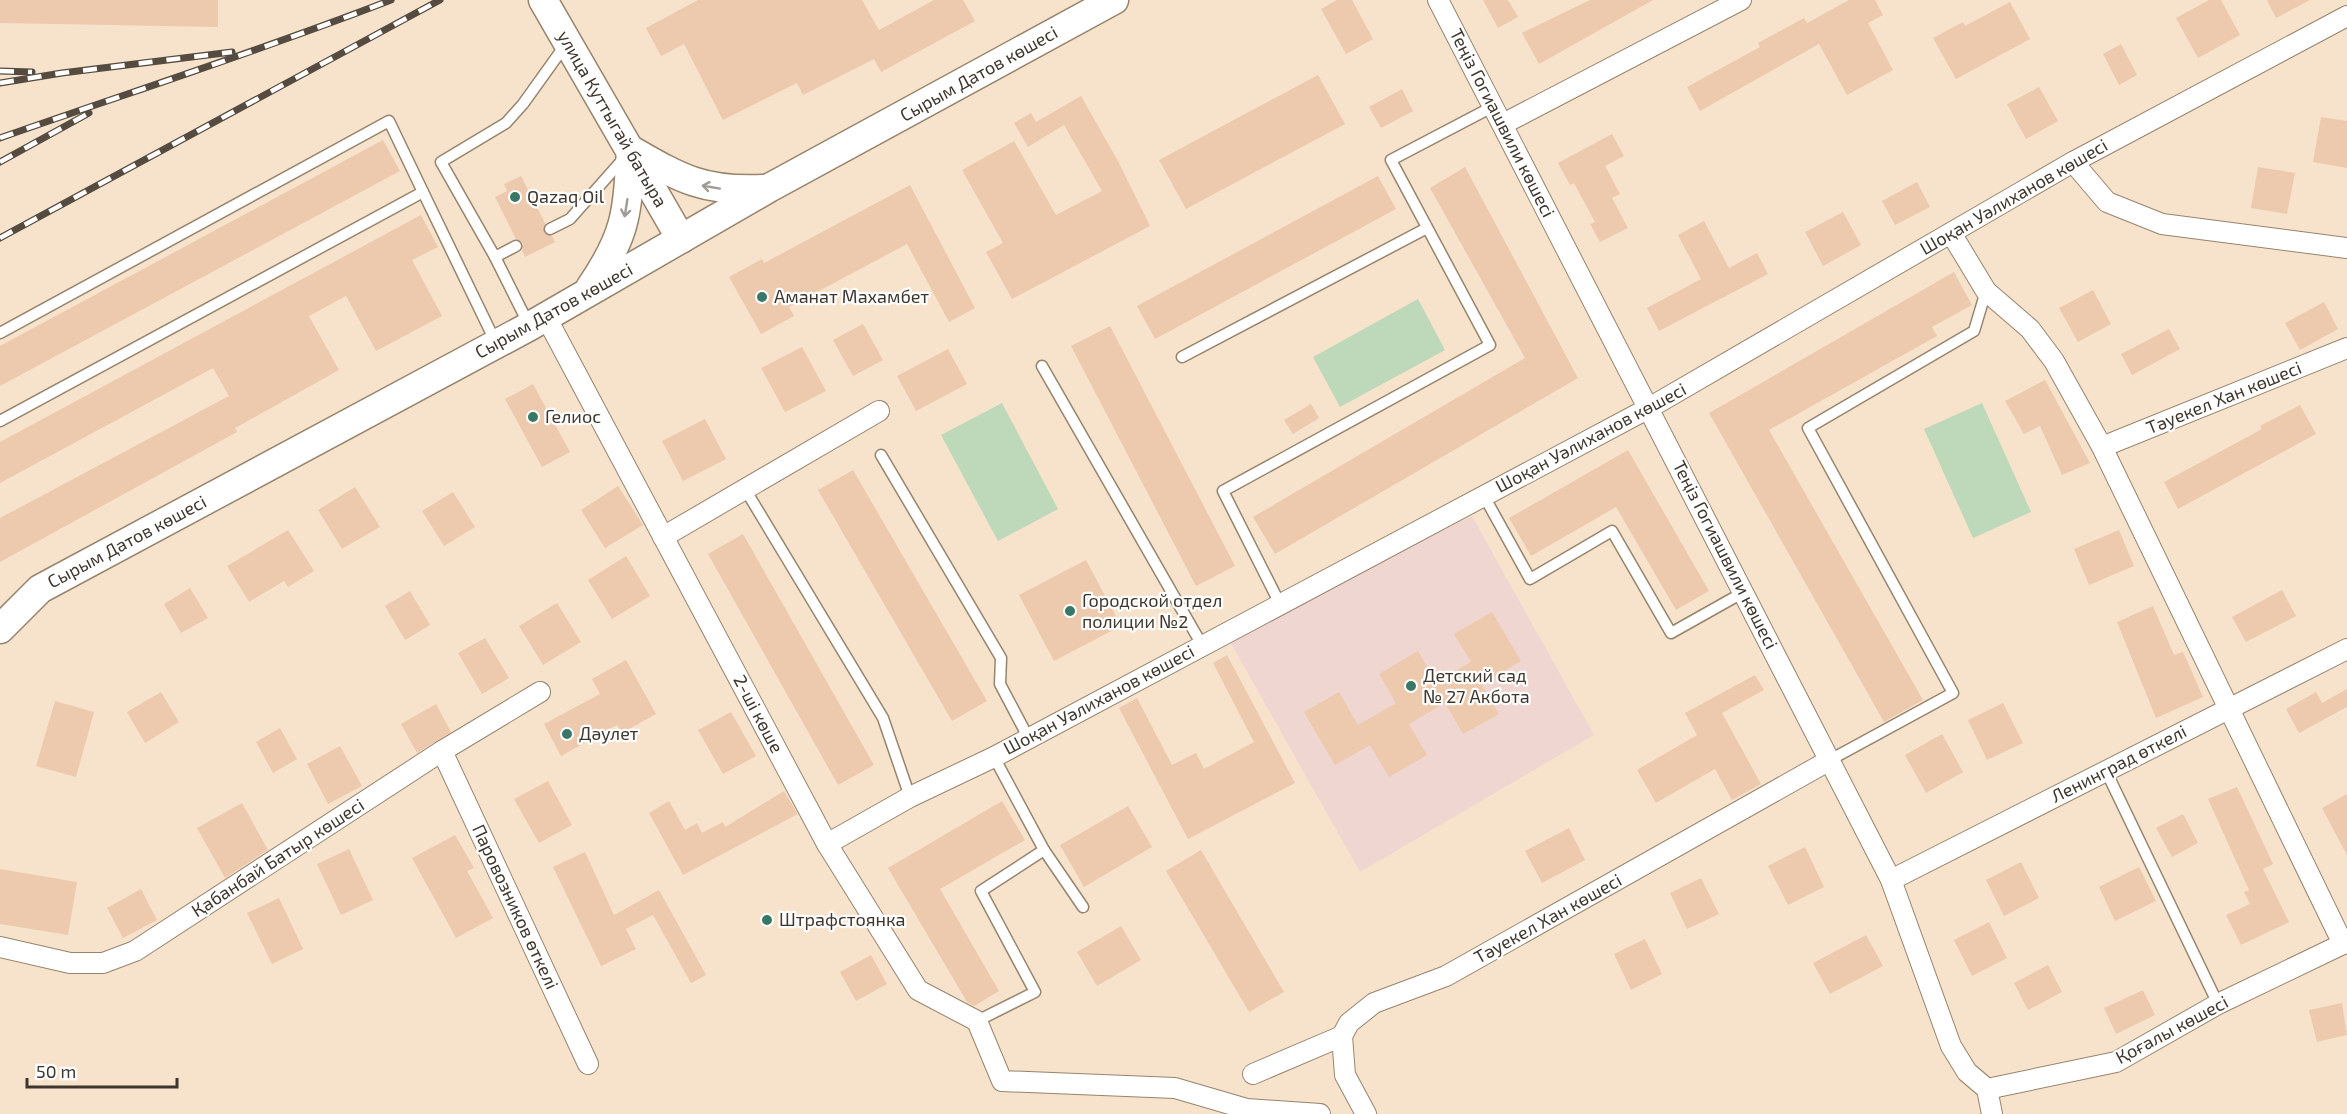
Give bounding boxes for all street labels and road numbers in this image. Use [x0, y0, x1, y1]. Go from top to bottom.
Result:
street label: Сырым Датов көшесі [896, 21, 1061, 126]
street label: Теңіз Гогиашвили көшесі [1446, 24, 1560, 221]
street label: улица Куттыгай батыра [553, 26, 672, 211]
street label: Шоқан Уәлиханов көшесі [1916, 133, 2111, 259]
street label: Сырым Датов көшесі [471, 258, 636, 363]
street label: Тәуекел Хан көшесі [2143, 356, 2304, 438]
street label: Шоқан Уәлиханов көшесі [1491, 377, 1690, 497]
street label: Теңіз Гогиашвили көшесі [1669, 456, 1783, 653]
street label: Сырым Датов көшесі [43, 490, 210, 592]
street label: Шоқан Уәлиханов көшесі [999, 639, 1198, 759]
street label: 2-ші көше [729, 671, 789, 756]
street label: Ленинград өткелі [2047, 719, 2190, 807]
street label: Қабанбай Батыр көшесі [187, 793, 368, 921]
street label: Паровозников өткелі [468, 821, 564, 993]
street label: Тәуекел Хан көшесі [1470, 868, 1625, 968]
street label: Қоғалы көшесі [2111, 990, 2232, 1068]

